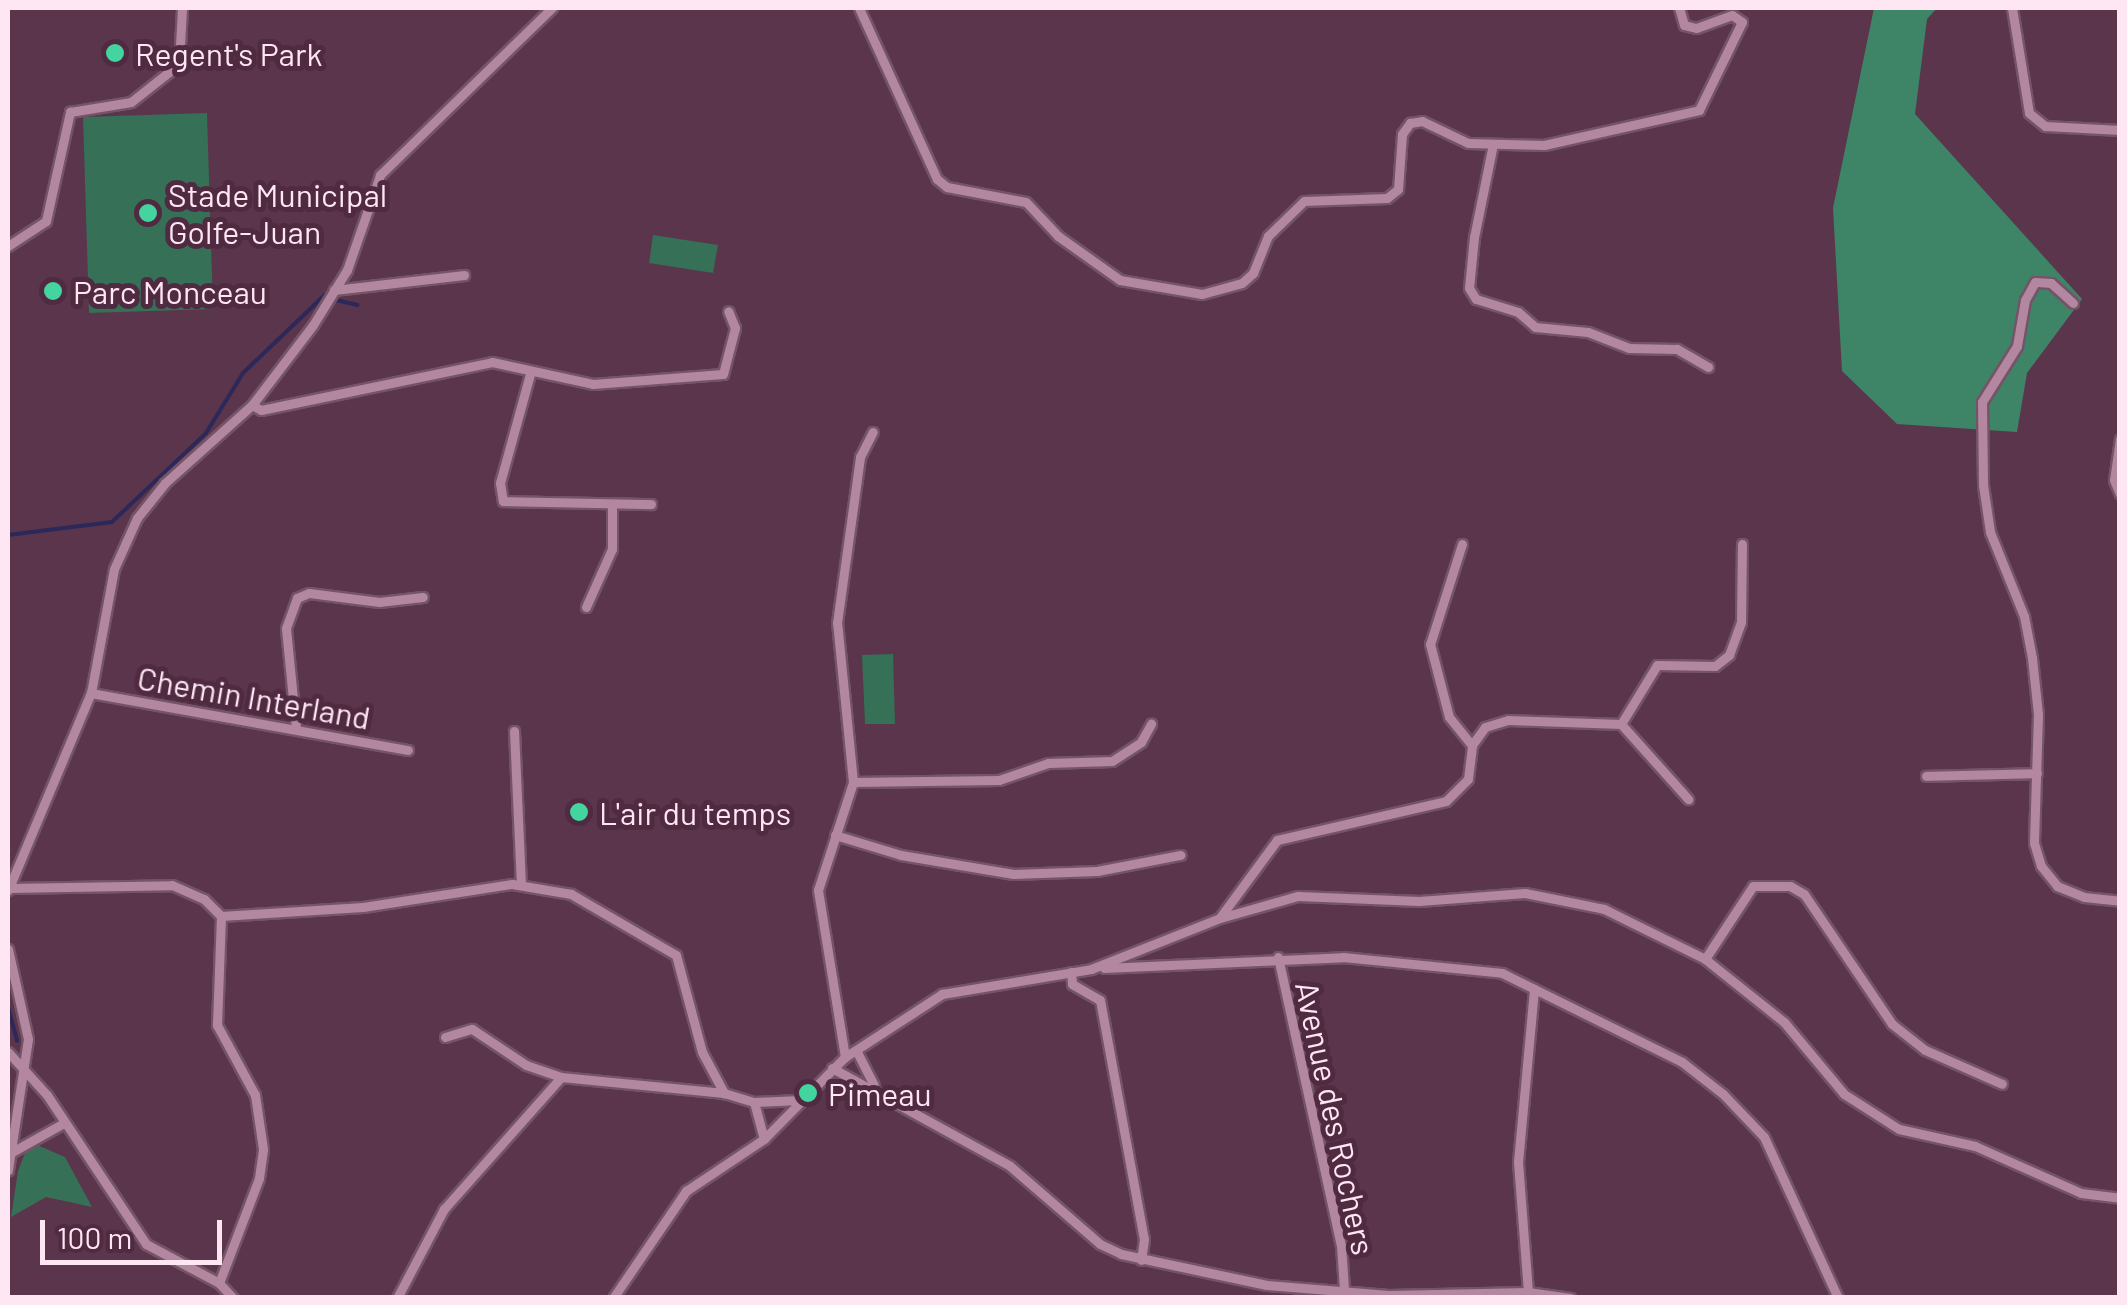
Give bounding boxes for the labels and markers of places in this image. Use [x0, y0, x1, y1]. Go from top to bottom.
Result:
place label: Regent's Park [135, 34, 323, 72]
marker: Regent's Park [104, 42, 126, 64]
place label: Stade Municipal Golfe-Juan [168, 176, 387, 251]
marker: Stade Municipal Golfe-Juan [137, 202, 159, 224]
place label: Parc Monceau [73, 272, 267, 310]
marker: Parc Monceau [42, 280, 64, 302]
place label: L'air du temps [599, 793, 791, 831]
marker: L'air du temps [568, 801, 590, 823]
place label: Pimeau [828, 1074, 932, 1112]
marker: Pimeau [797, 1082, 819, 1104]

